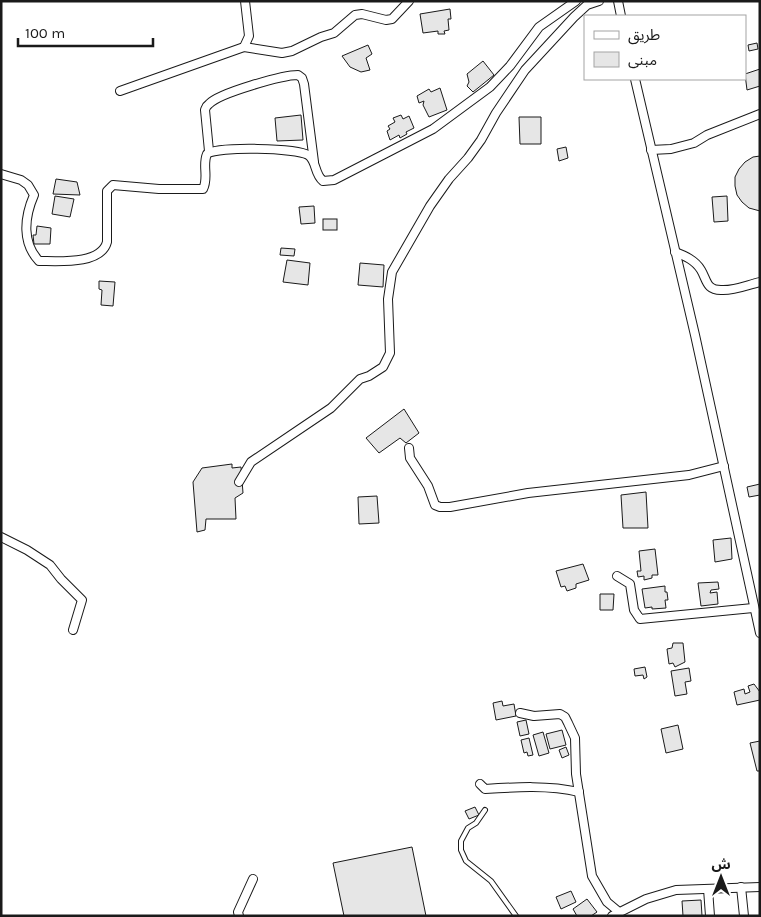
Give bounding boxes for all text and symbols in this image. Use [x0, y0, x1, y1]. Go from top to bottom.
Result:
scale bar [18, 15, 152, 47]
legend [584, 15, 746, 80]
text: 100 m [25, 24, 65, 42]
text: طريق [628, 26, 660, 45]
text: مبنى [628, 51, 657, 69]
north arrow [696, 852, 746, 902]
text: ش [711, 856, 731, 873]

